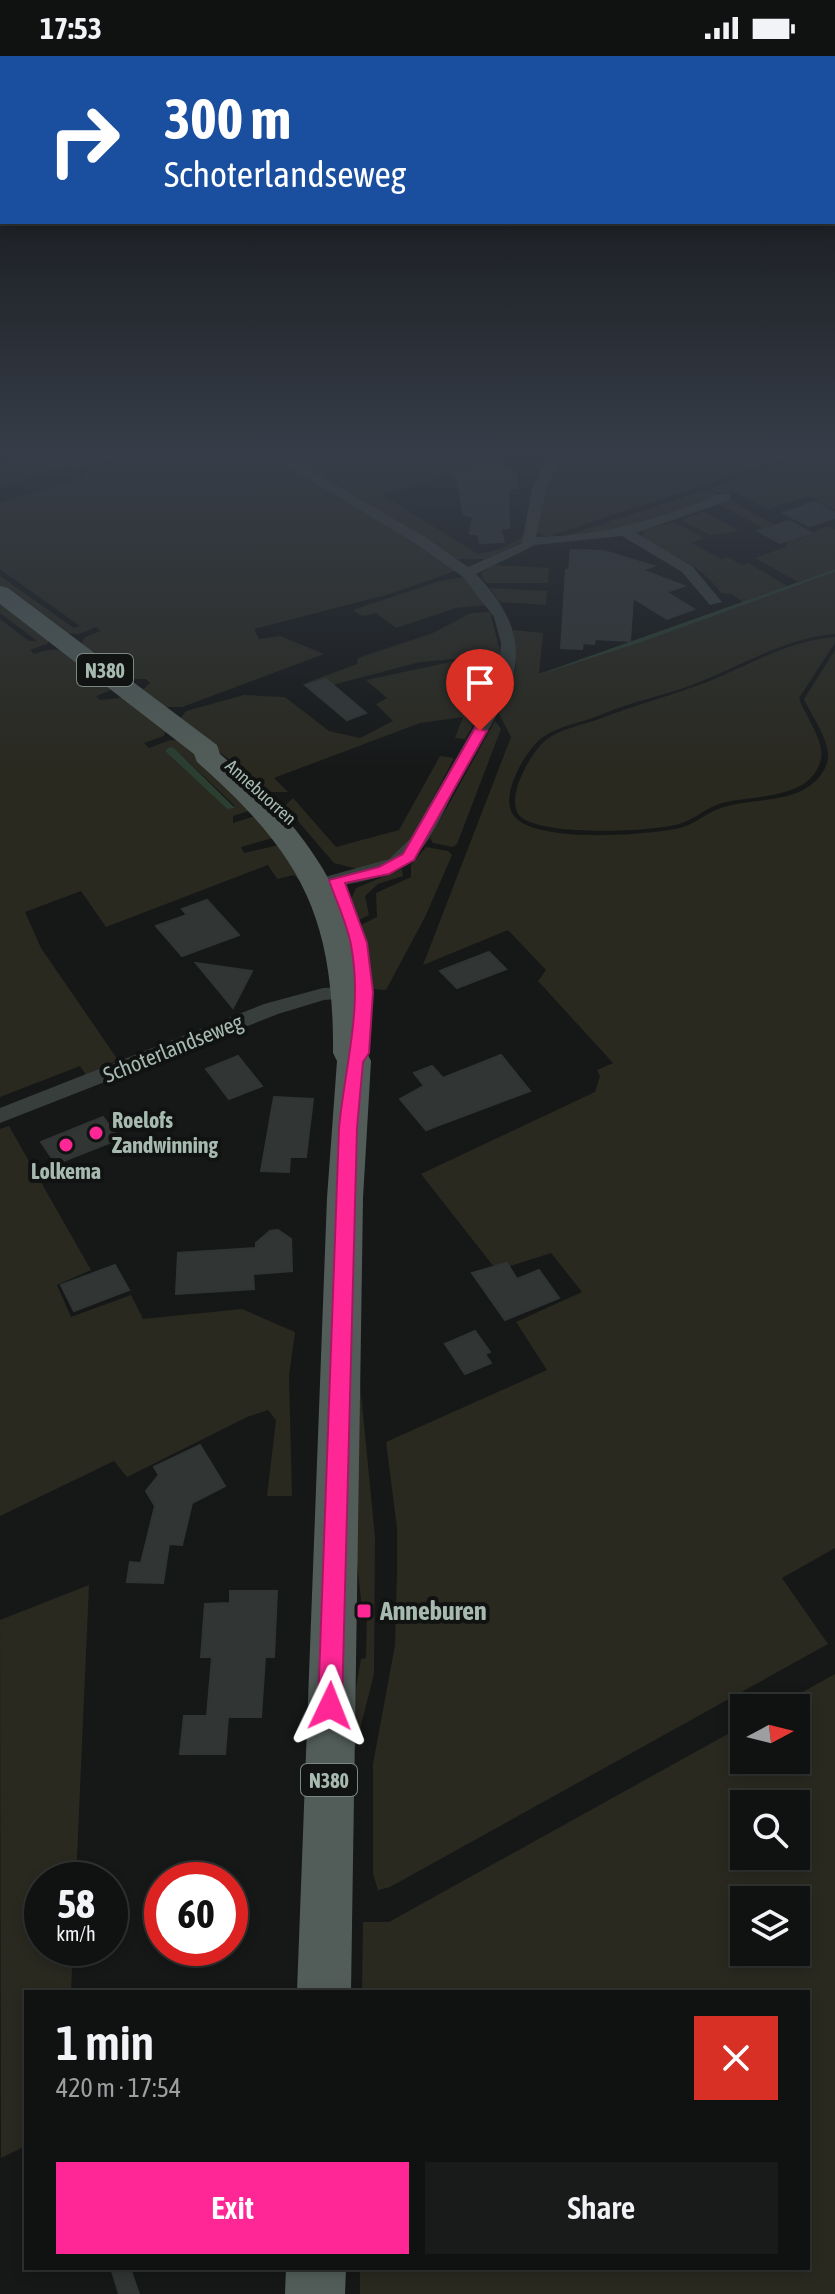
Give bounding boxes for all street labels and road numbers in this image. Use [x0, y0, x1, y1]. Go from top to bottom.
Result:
road number: N380 [77, 654, 133, 686]
street label: Annebuorren [221, 755, 301, 829]
street label: Schoterlandseweg [99, 1008, 247, 1088]
road number: N380 [301, 1764, 357, 1796]

